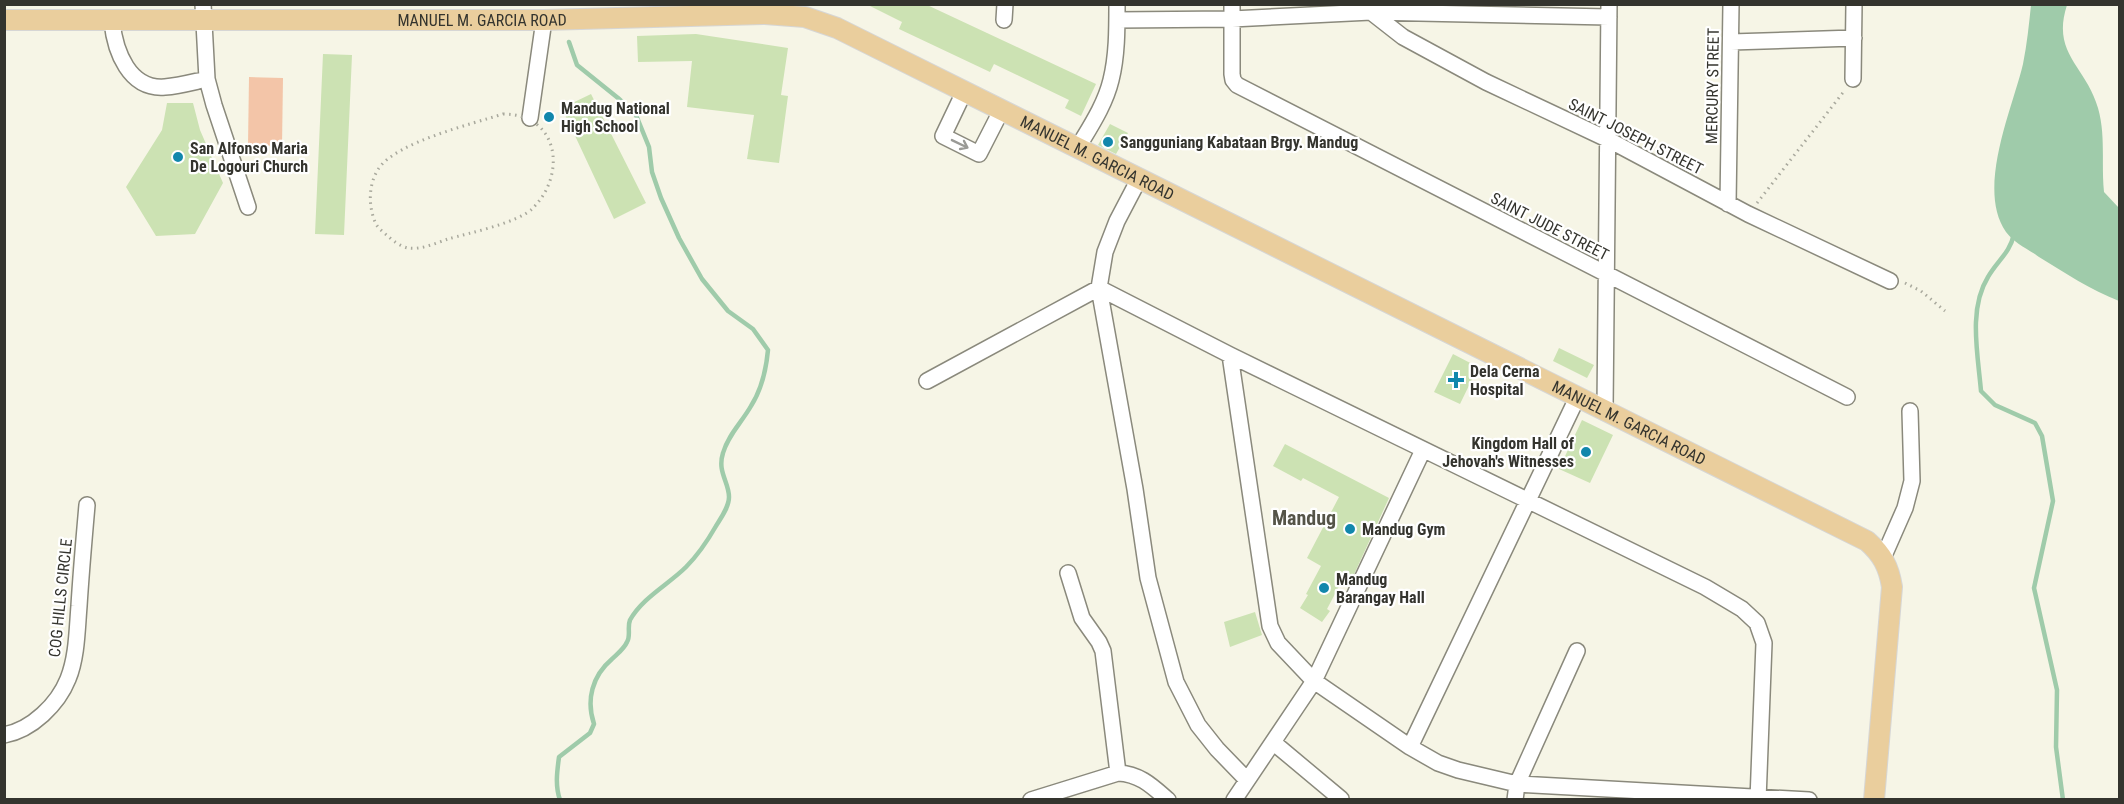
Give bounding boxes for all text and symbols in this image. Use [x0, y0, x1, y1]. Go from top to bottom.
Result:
street label: MANUEL M. GARCIA ROAD [397, 10, 567, 30]
street label: MERCURY STREET [1702, 28, 1723, 144]
street label: SAINT JOSEPH STREET [1565, 94, 1706, 179]
place label: Mandug National High School [561, 99, 670, 136]
marker: Mandug National High School [542, 110, 556, 124]
street label: MANUEL M. GARCIA ROAD [1017, 112, 1177, 204]
place label: Sangguniang Kabataan Brgy. Mandug [1120, 133, 1358, 152]
marker: Sangguniang Kabataan Brgy. Mandug [1101, 135, 1115, 149]
place label: San Alfonso Maria De Logouri Church [190, 139, 308, 176]
one-way arrow [950, 139, 968, 151]
marker: San Alfonso Maria De Logouri Church [171, 150, 185, 164]
street label: SAINT JUDE STREET [1488, 188, 1612, 264]
place label: Dela Cerna Hospital [1470, 362, 1540, 399]
marker: Dela Cerna Hospital [1447, 371, 1465, 389]
street label: MANUEL M. GARCIA ROAD [1549, 377, 1709, 469]
place label: Kingdom Hall of Jehovah's Witnesses [1442, 434, 1575, 471]
marker: Kingdom Hall of Jehovah's Witnesses [1579, 445, 1593, 459]
district label: Mandug [1272, 506, 1336, 530]
place label: Mandug Gym [1362, 520, 1446, 539]
marker: Mandug Gym [1343, 522, 1357, 536]
street label: COG HILLS CIRCLE [45, 538, 76, 658]
place label: Mandug Barangay Hall [1336, 570, 1425, 607]
marker: Mandug Barangay Hall [1317, 581, 1331, 595]

